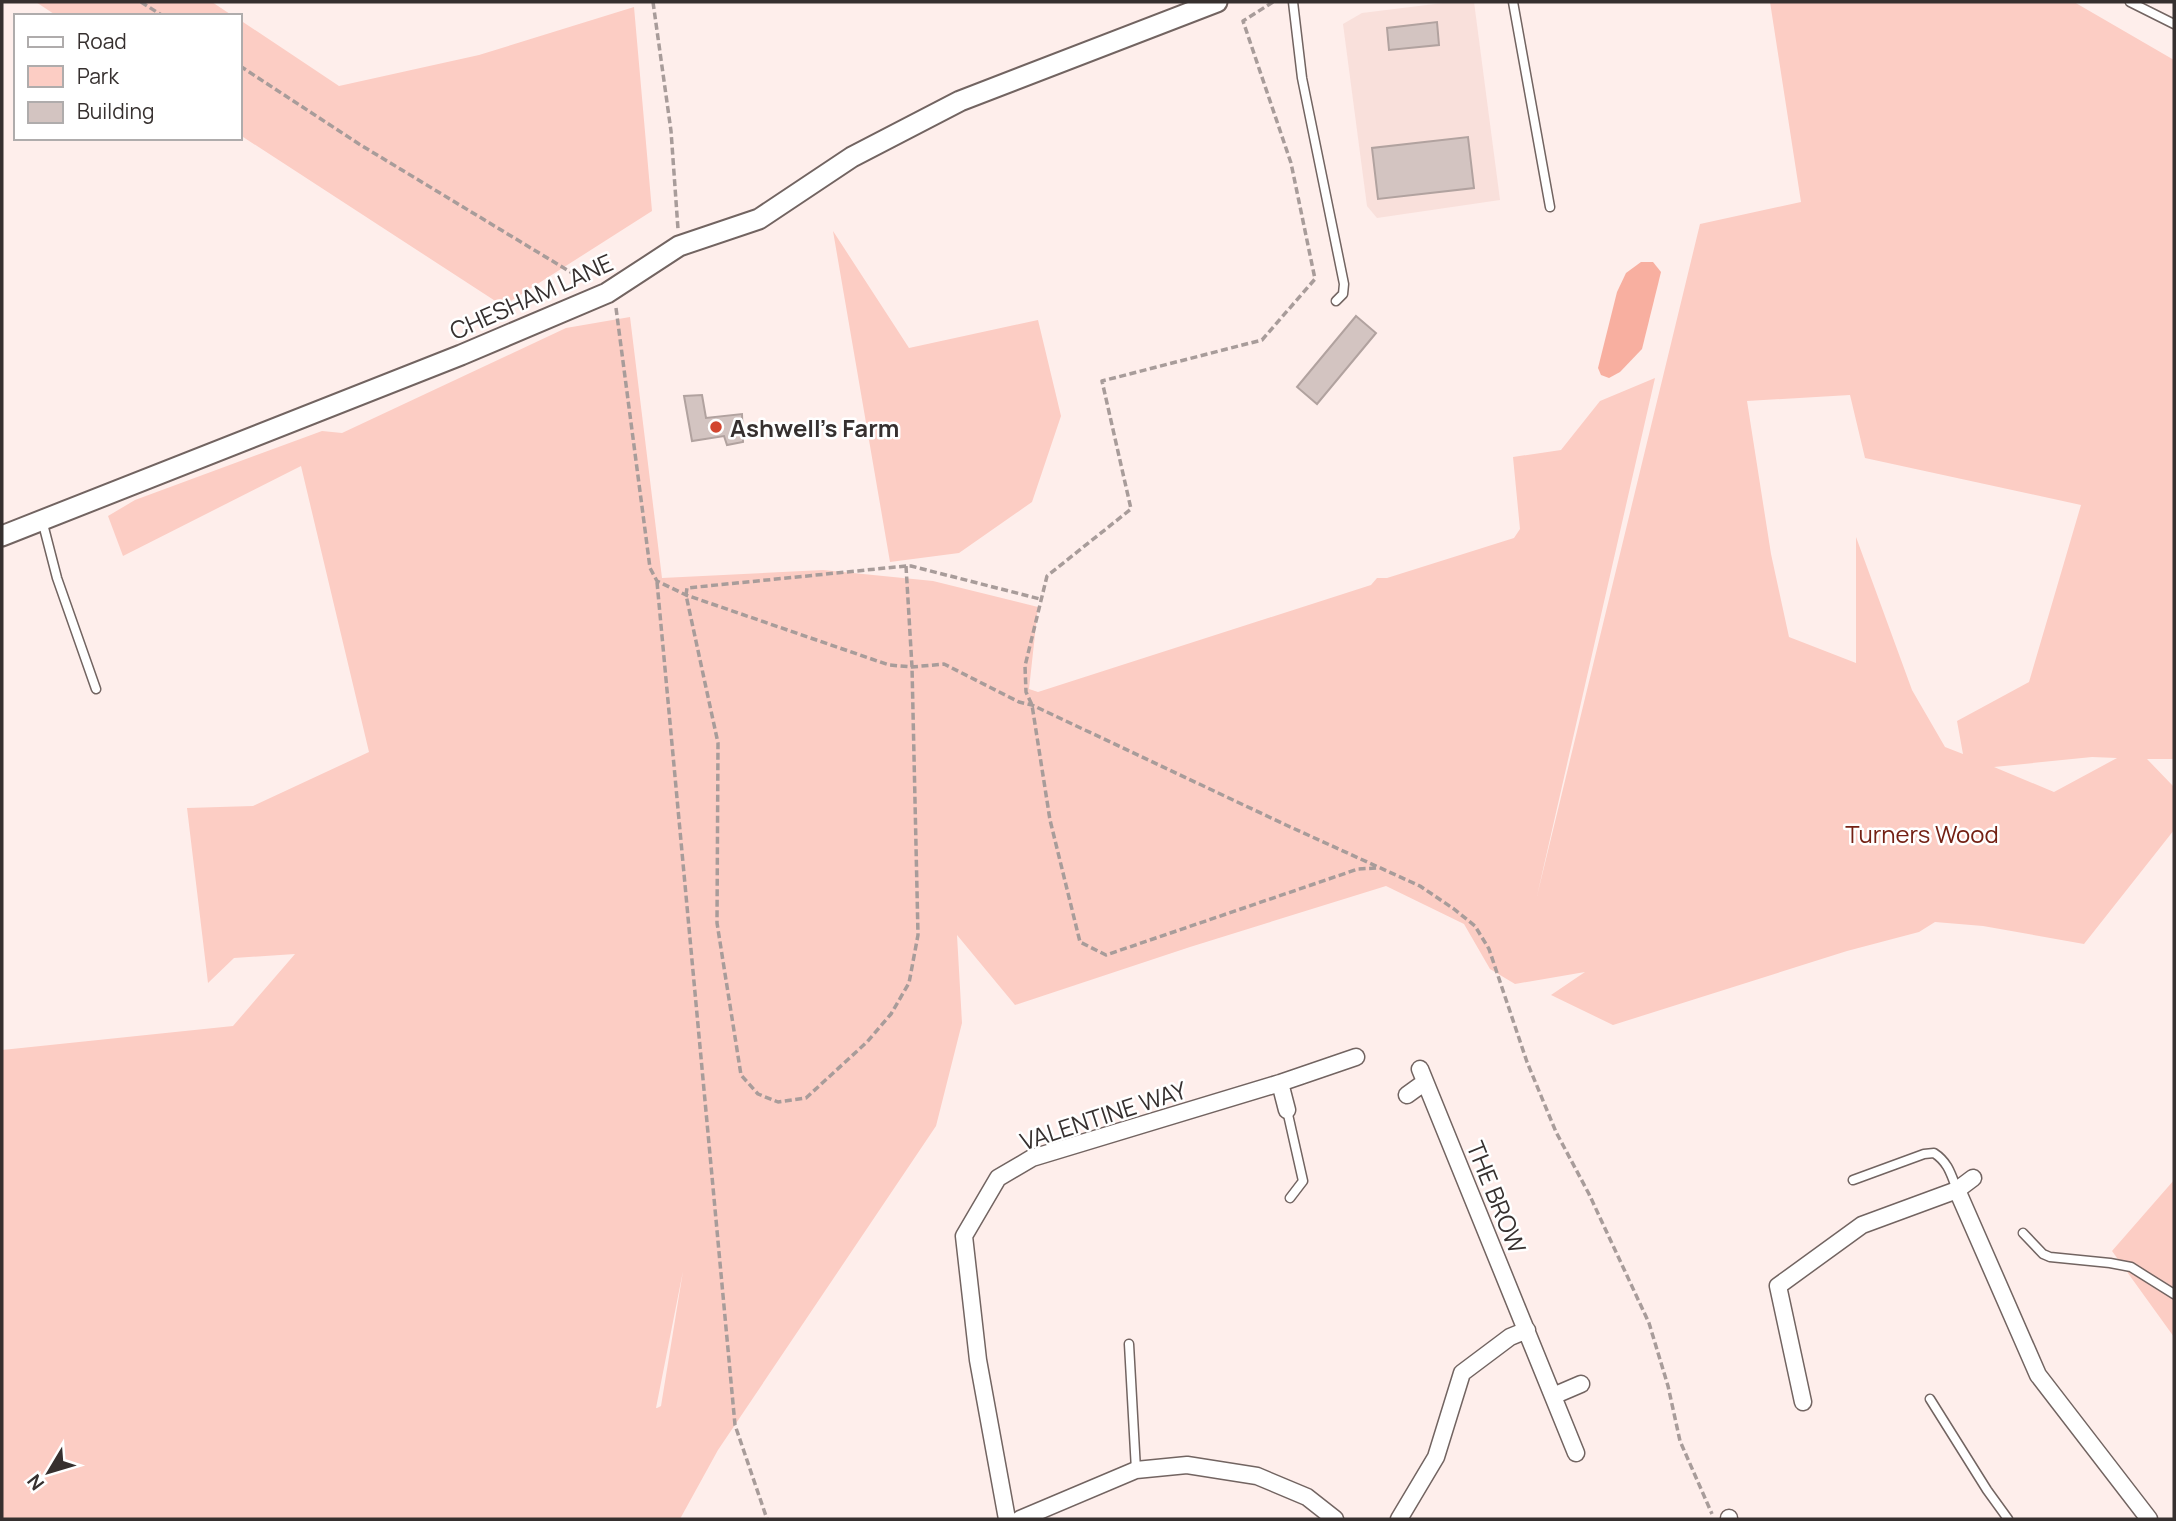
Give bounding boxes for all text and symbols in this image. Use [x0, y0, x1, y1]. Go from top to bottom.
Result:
legend [14, 14, 242, 140]
text: Road [77, 27, 127, 55]
text: Park [77, 62, 119, 90]
text: Building [77, 97, 154, 125]
street label: CHESHAM LANE [444, 245, 618, 347]
place label: Ashwell's Farm [730, 411, 899, 444]
marker: Ashwell's Farm [708, 419, 724, 435]
park label: Turners Wood [1845, 817, 1999, 850]
street label: VALENTINE WAY [1016, 1072, 1191, 1157]
street label: THE BROW [1460, 1136, 1535, 1258]
north arrow [14, 1437, 84, 1507]
text: N [21, 1469, 50, 1496]

